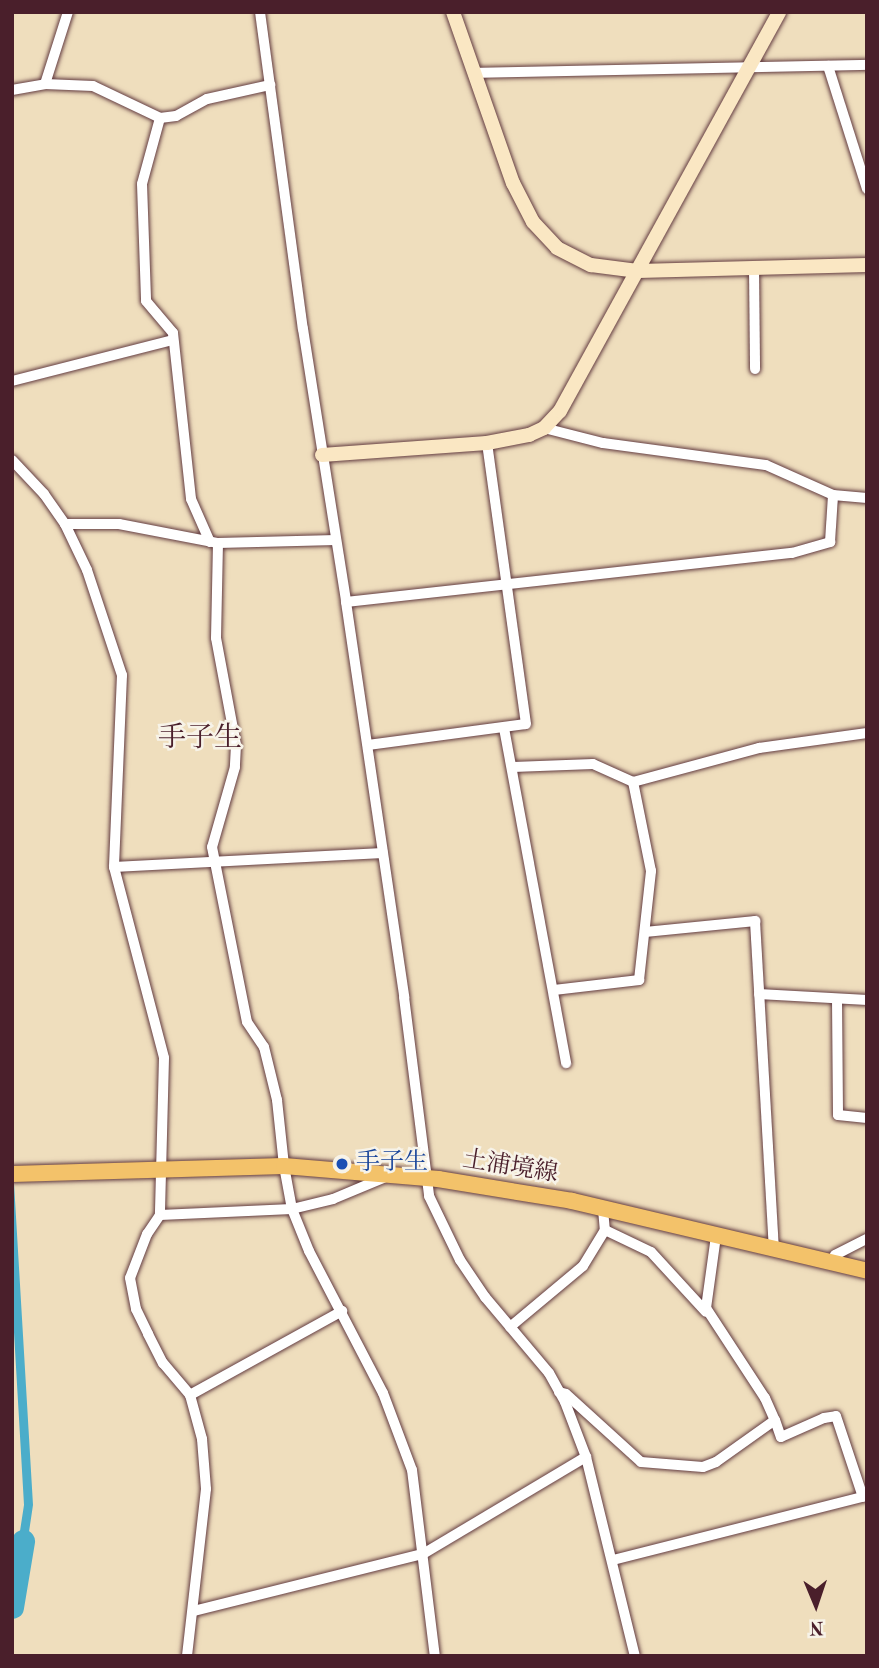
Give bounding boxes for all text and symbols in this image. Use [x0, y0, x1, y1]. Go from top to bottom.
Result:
district label: 手子生 [158, 722, 242, 756]
street label: 土浦境線 [460, 1146, 560, 1190]
place label: 手子生 [356, 1150, 428, 1178]
marker: 手子生 [334, 1156, 350, 1172]
north arrow [781, 1570, 851, 1640]
text: N [809, 1617, 824, 1636]

